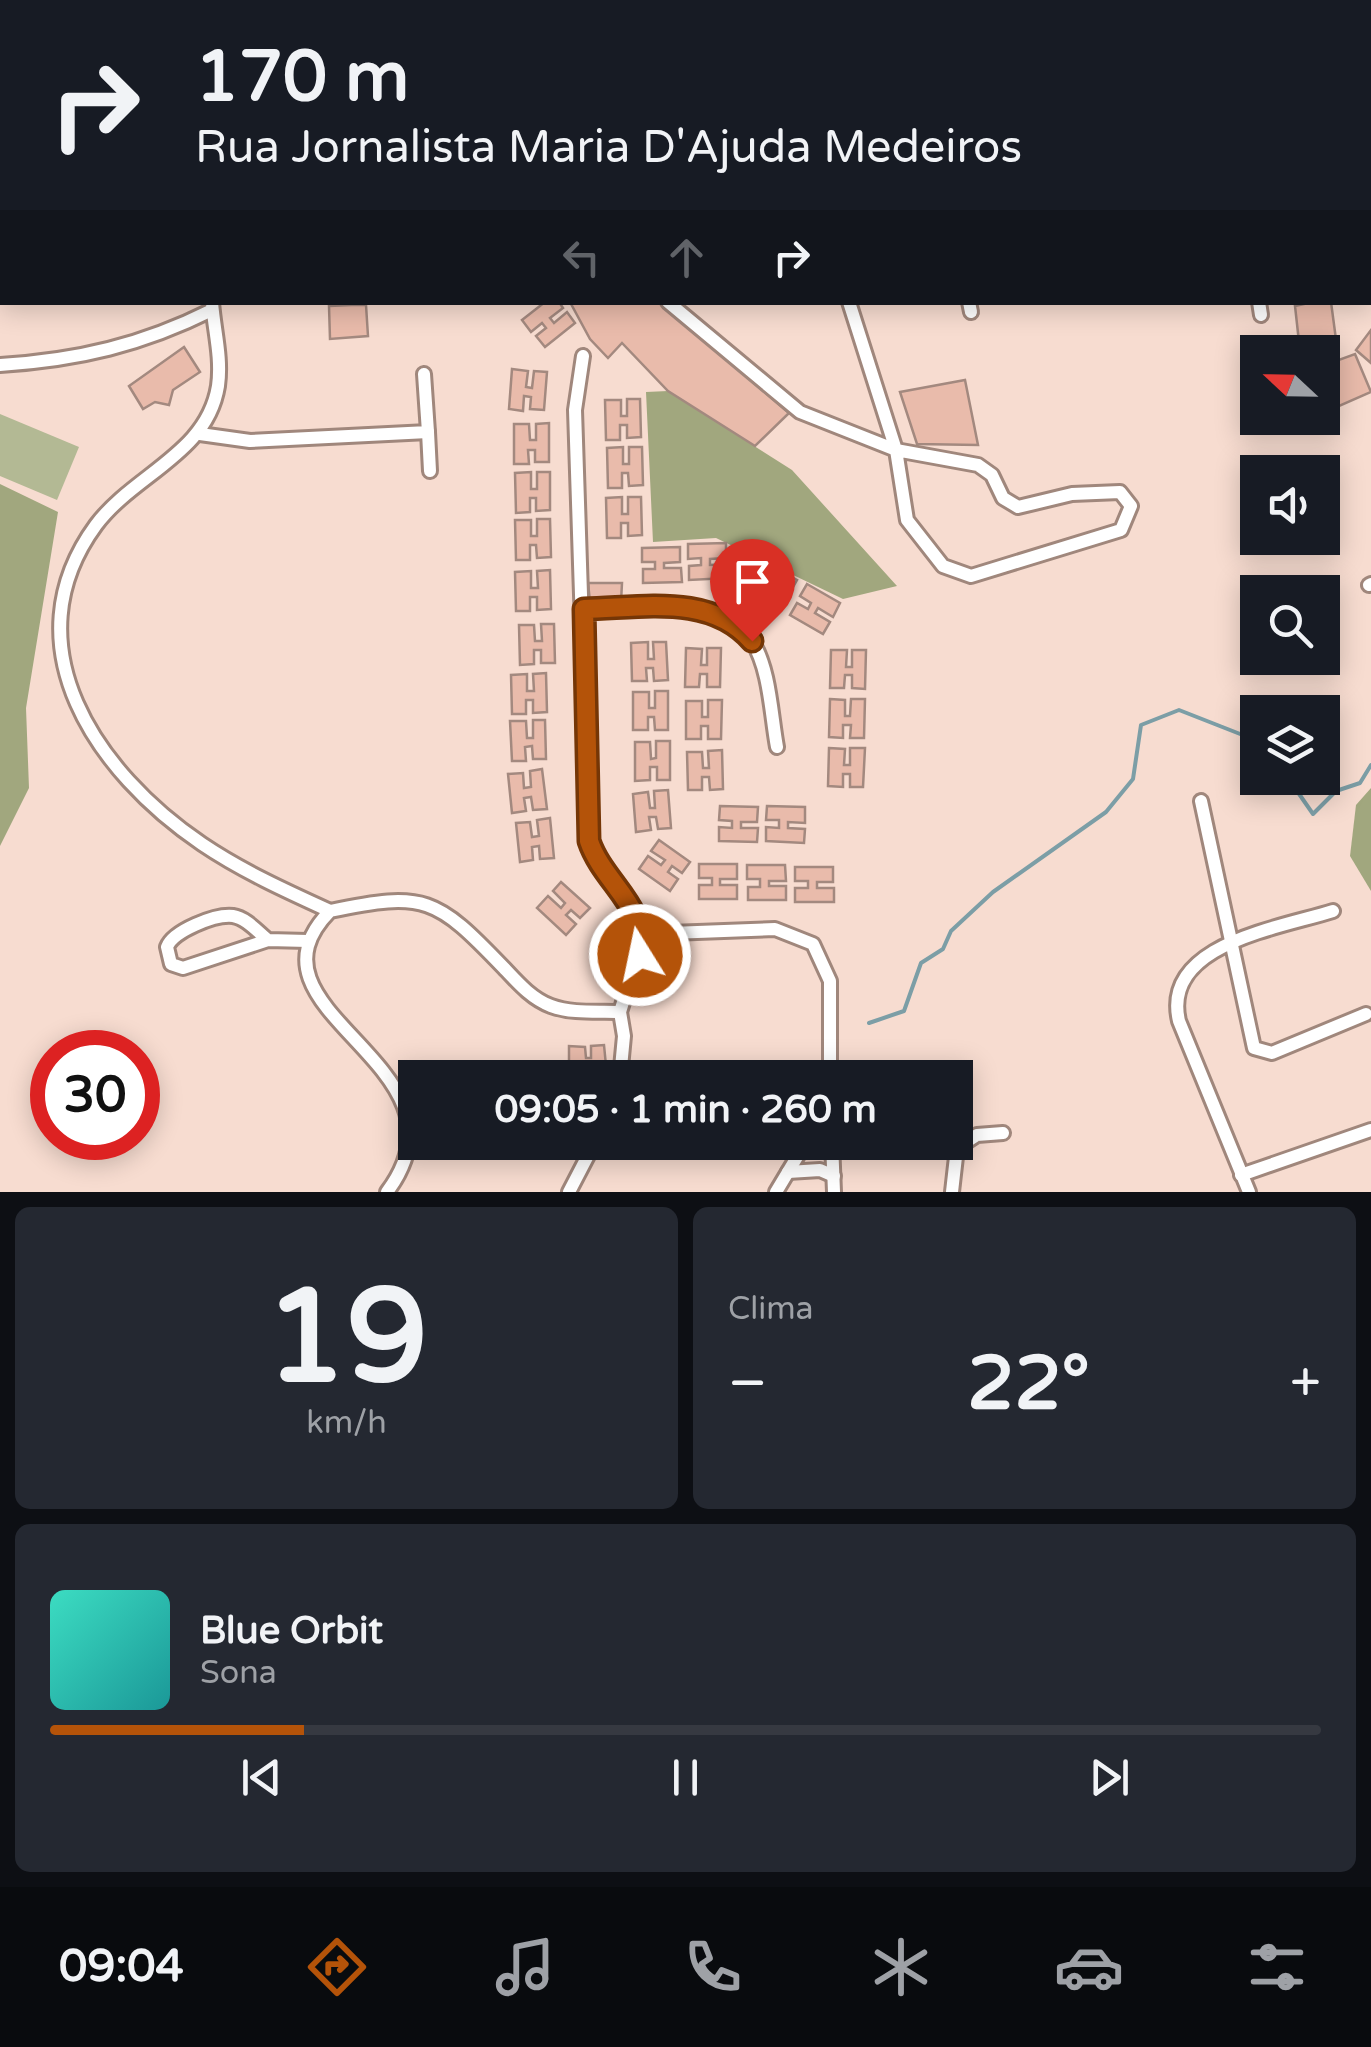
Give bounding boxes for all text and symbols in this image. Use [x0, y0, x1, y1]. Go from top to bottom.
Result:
text: 170 m [195, 36, 409, 120]
icon: right [30, 40, 160, 170]
text: Rua Jornalista Maria D'Ajuda Medeiros [195, 121, 1022, 175]
icon: left [554, 230, 609, 285]
icon: ahead [659, 230, 714, 285]
icon: right [764, 230, 819, 285]
north arrow [1240, 335, 1340, 435]
map controls [1240, 335, 1340, 795]
button: sound [1240, 455, 1340, 555]
pin [710, 539, 795, 642]
icon: arrive [725, 554, 780, 609]
button: search [1240, 575, 1340, 675]
button: layers [1240, 695, 1340, 795]
position arrow [588, 903, 692, 1007]
speed limit sign: 30 [30, 1030, 160, 1160]
text: 09:05 · 1 min · 260 m [494, 1087, 877, 1133]
text: 19 [265, 1261, 428, 1417]
text: Clima [728, 1290, 814, 1328]
text: 22° [967, 1339, 1090, 1429]
text: − [728, 1351, 767, 1417]
text: + [1290, 1351, 1321, 1417]
text: km/h [306, 1404, 387, 1442]
text: Blue Orbit [200, 1608, 383, 1654]
text: Sona [200, 1654, 277, 1692]
icon: previous [234, 1750, 289, 1805]
icon: pause [658, 1750, 713, 1805]
icon: next [1082, 1750, 1137, 1805]
icon: directions [302, 1932, 372, 2002]
icon: music [490, 1932, 560, 2002]
icon: phone [678, 1932, 748, 2002]
icon: climate [866, 1932, 936, 2002]
icon: car [1054, 1932, 1124, 2002]
icon: filters [1242, 1932, 1312, 2002]
text: 09:04 [59, 1940, 184, 1994]

